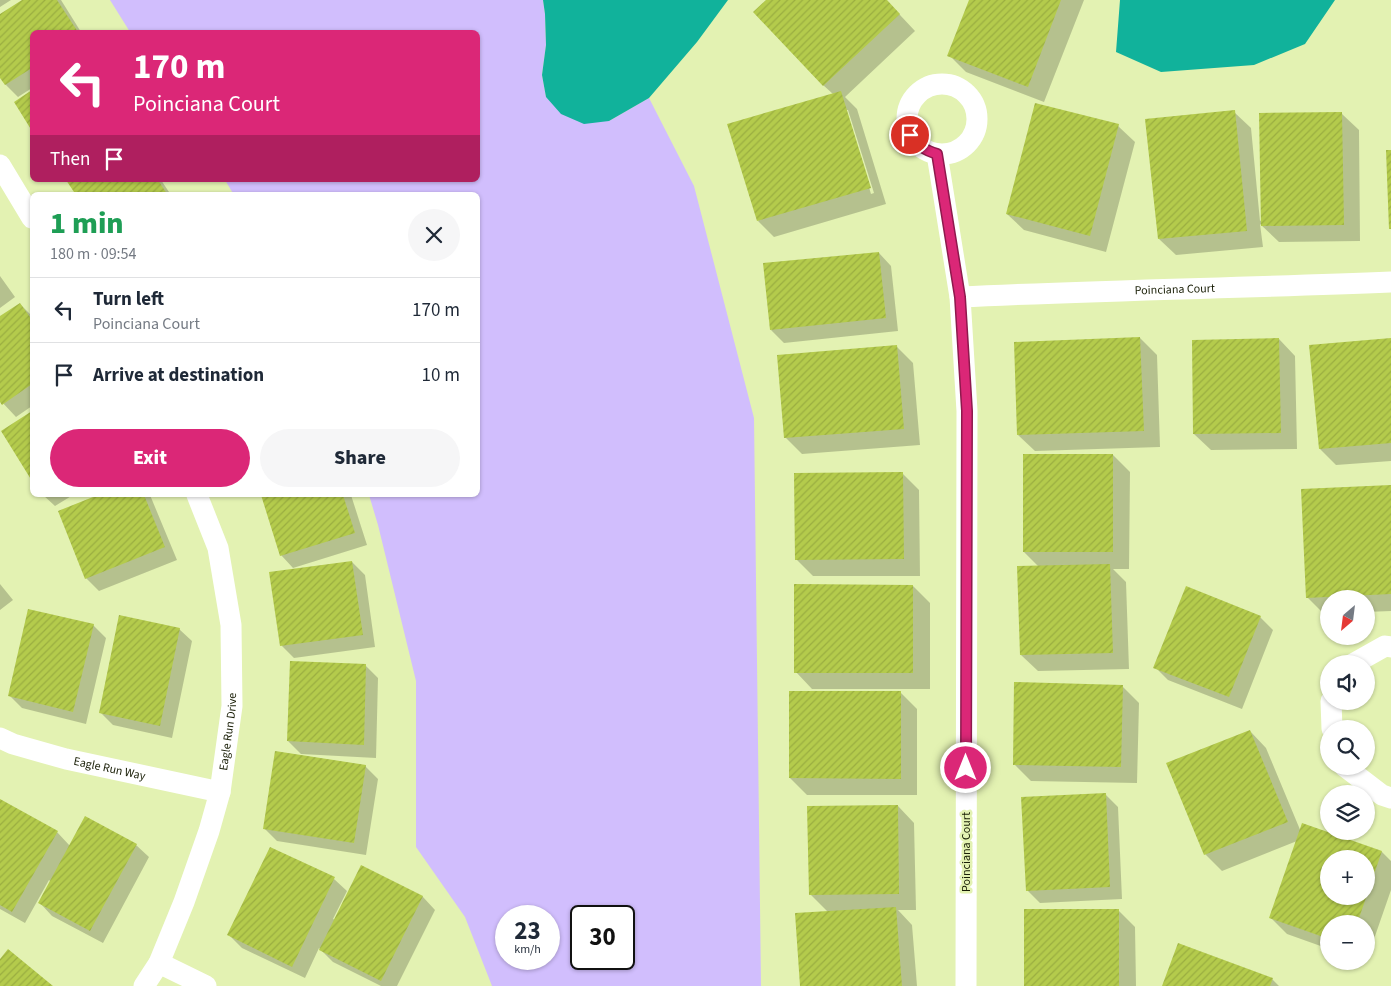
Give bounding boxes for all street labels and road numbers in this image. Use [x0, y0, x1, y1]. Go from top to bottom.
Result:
street label: Poinciana Court [1134, 280, 1215, 299]
street label: Eagle Run Drive [215, 693, 241, 772]
street label: Eagle Run Way [72, 753, 147, 785]
street label: Poinciana Court [958, 812, 975, 892]

